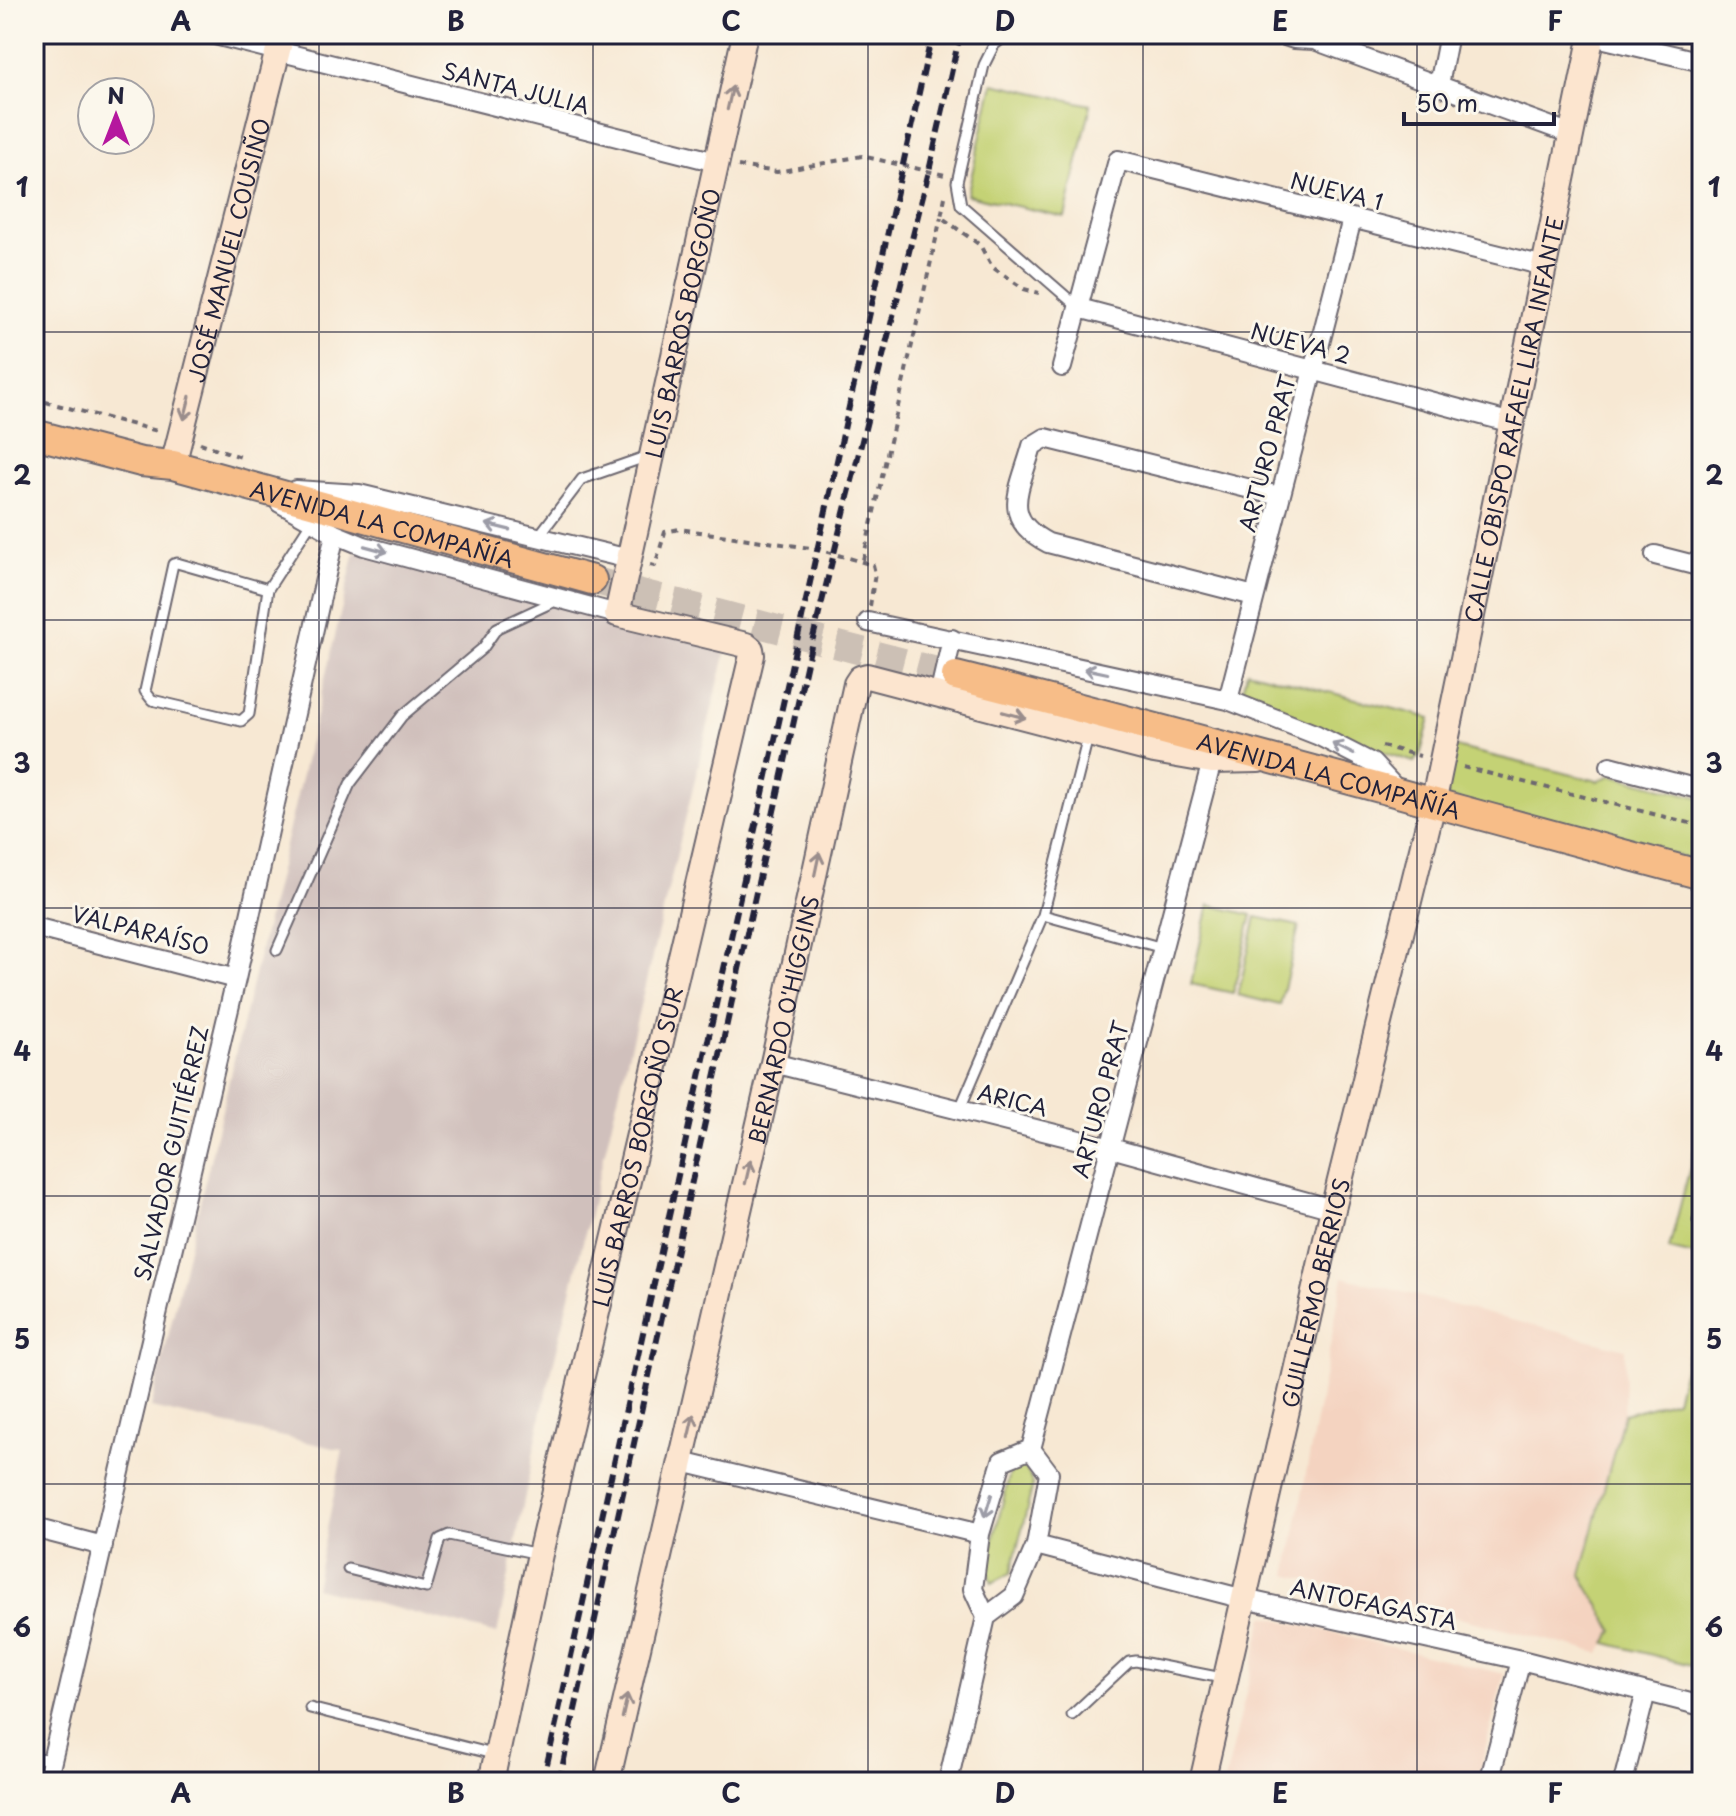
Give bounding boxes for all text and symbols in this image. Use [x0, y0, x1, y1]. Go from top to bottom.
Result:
text: A [171, 1, 191, 40]
text: B [447, 1, 465, 40]
text: C [721, 1, 741, 40]
text: D [995, 1, 1015, 40]
text: E [1272, 1, 1288, 40]
text: F [1547, 1, 1563, 40]
street label: SANTA JULIA [439, 53, 593, 121]
north arrow [76, 76, 156, 156]
scale bar [1404, 76, 1554, 126]
text: N [107, 78, 125, 111]
text: 50 m [1416, 84, 1478, 120]
one-way arrow [724, 86, 739, 111]
street label: JOSÉ MANUEL COUSIÑO [178, 114, 277, 385]
street label: NUEVA 1 [1287, 163, 1387, 217]
text: 1 [16, 167, 28, 206]
text: 1 [1708, 167, 1720, 206]
street label: LUIS BARROS BORGOÑO [635, 185, 727, 461]
street label: CALLE OBISPO RAFAEL LIRA INFANTE [1454, 213, 1571, 625]
street label: NUEVA 2 [1247, 313, 1355, 371]
street label: ARTURO PRAT [1229, 371, 1303, 535]
one-way arrow [179, 395, 194, 421]
text: 2 [13, 455, 31, 494]
text: 2 [1705, 455, 1723, 494]
street label: AVENIDA LA COMPAÑÍA [247, 471, 518, 574]
one-way arrow [486, 519, 512, 534]
one-way arrow [362, 543, 388, 558]
one-way arrow [1084, 663, 1110, 678]
one-way arrow [1001, 708, 1027, 723]
street label: AVENIDA LA COMPAÑÍA [1194, 723, 1465, 826]
one-way arrow [1332, 740, 1356, 756]
text: 3 [13, 743, 31, 782]
text: 3 [1705, 743, 1723, 782]
one-way arrow [810, 851, 825, 877]
street label: BERNARDO O'HIGGINS [738, 892, 826, 1148]
street label: VALPARAÍSO [69, 896, 213, 962]
street label: LUIS BARROS BORGOÑO SUR [582, 983, 690, 1310]
street label: ARTURO PRAT [1062, 1017, 1136, 1181]
street label: SALVADOR GUITIÉRREZ [125, 1022, 215, 1284]
text: 4 [13, 1031, 31, 1070]
text: 4 [1705, 1031, 1723, 1070]
street label: ARICA [975, 1074, 1052, 1124]
one-way arrow [741, 1160, 756, 1185]
street label: GUILLERMO BERRIOS [1272, 1174, 1357, 1411]
text: 5 [14, 1319, 30, 1358]
text: 5 [1706, 1319, 1722, 1358]
one-way arrow [684, 1413, 699, 1439]
one-way arrow [980, 1493, 995, 1518]
street label: ANTOFAGASTA [1288, 1569, 1460, 1637]
text: 6 [13, 1607, 31, 1646]
text: 6 [1705, 1607, 1723, 1646]
one-way arrow [618, 1694, 633, 1719]
text: A [171, 1773, 191, 1812]
text: B [447, 1773, 465, 1812]
text: C [721, 1773, 741, 1812]
text: D [995, 1773, 1015, 1812]
text: E [1272, 1773, 1288, 1812]
text: F [1547, 1773, 1563, 1812]

